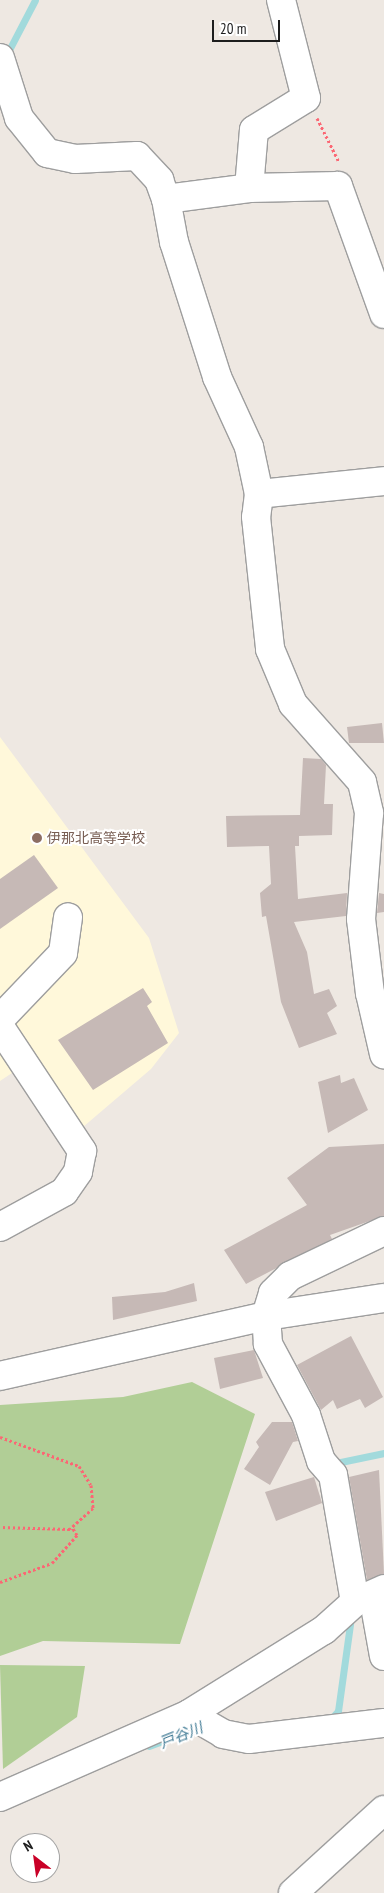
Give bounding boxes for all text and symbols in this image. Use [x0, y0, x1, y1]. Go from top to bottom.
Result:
scale bar [214, 10, 282, 42]
text: 20 m [220, 19, 246, 38]
place label: 伊那北高等学校 [47, 830, 145, 846]
marker: 伊那北高等学校 [31, 832, 43, 844]
water label: 戸谷川 [157, 1718, 205, 1752]
north arrow [10, 1833, 60, 1883]
text: N [20, 1836, 36, 1856]

